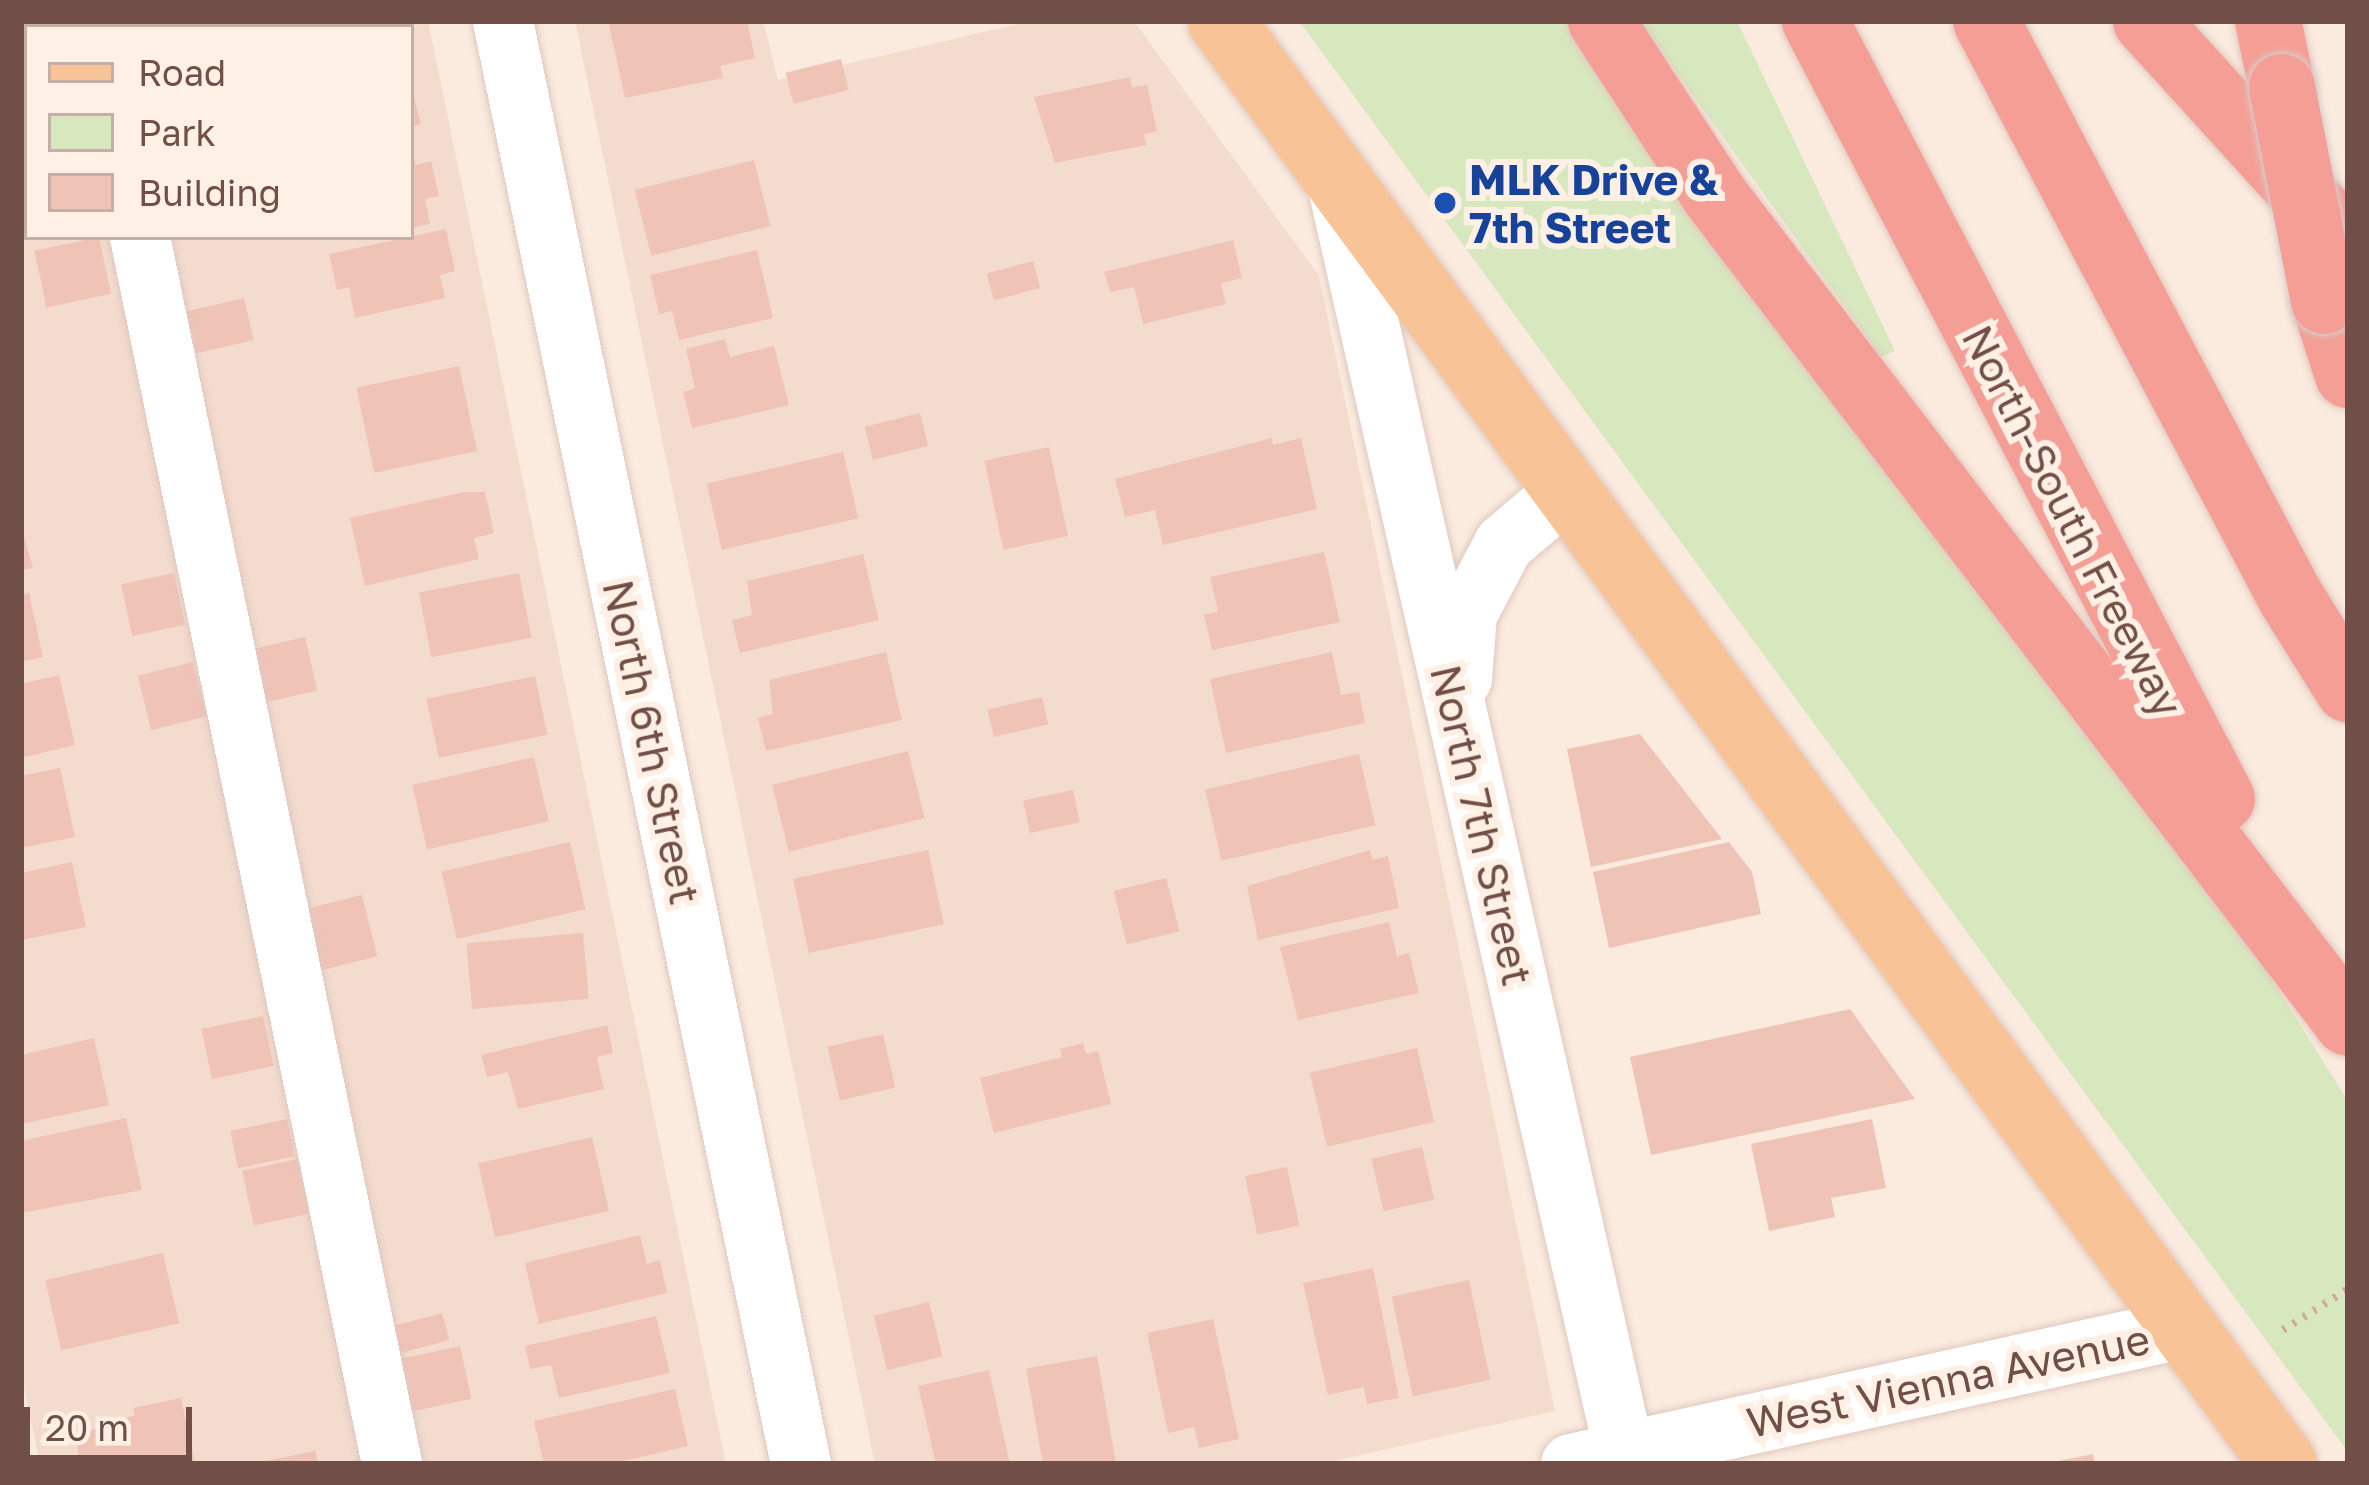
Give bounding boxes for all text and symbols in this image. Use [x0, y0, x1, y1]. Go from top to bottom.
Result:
legend [24, 24, 414, 240]
text: Road [138, 51, 226, 94]
text: Park [138, 111, 216, 154]
place label: MLK Drive & 7th Street [1469, 154, 1719, 252]
text: Building [138, 171, 281, 214]
marker: MLK Drive & 7th Street [1432, 190, 1458, 216]
street label: North-South Freeway [1952, 317, 2194, 725]
street label: North 6th Street [593, 575, 711, 909]
street label: North 7th Street [1421, 660, 1543, 990]
street label: West Vienna Avenue [1742, 1313, 2154, 1447]
scale bar [30, 1383, 198, 1457]
text: 20 m [45, 1406, 129, 1449]

